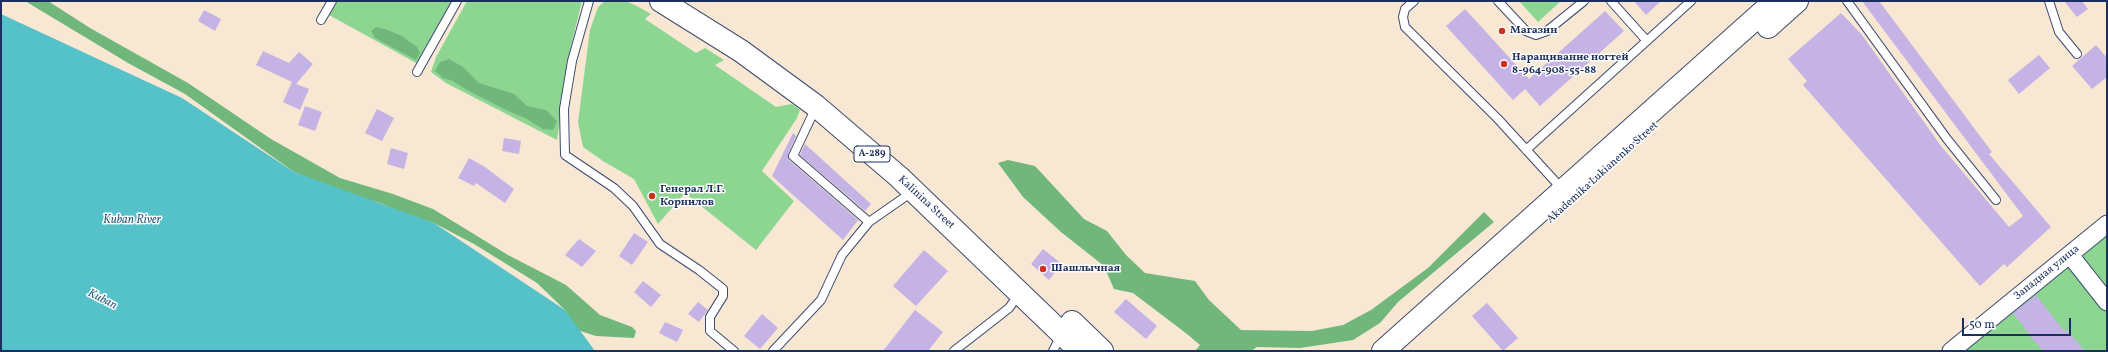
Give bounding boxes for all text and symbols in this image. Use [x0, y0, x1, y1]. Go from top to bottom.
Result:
place label: Магазин [1510, 24, 1557, 38]
marker: Магазин [1497, 26, 1507, 36]
place label: Наращивание ногтей 8-964-908-55-88 [1512, 51, 1628, 77]
marker: Наращивание ногтей 8-964-908-55-88 [1499, 59, 1509, 69]
street label: Akademika Lukianenko Street [1544, 119, 1662, 227]
road number: А-289 [854, 146, 890, 162]
street label: Kalinina Street [895, 173, 957, 233]
place label: Генерал Л.Г. Корнилов [660, 183, 725, 209]
marker: Генерал Л.Г. Корнилов [647, 191, 657, 201]
water label: Kuban River [103, 214, 161, 228]
street label: Западная улица [2012, 243, 2082, 303]
place label: Шашлычная [1051, 262, 1120, 276]
marker: Шашлычная [1038, 264, 1048, 274]
water label: Kuban [85, 287, 119, 313]
scale bar [1964, 310, 2073, 336]
text: 50 m [1969, 317, 1995, 333]

